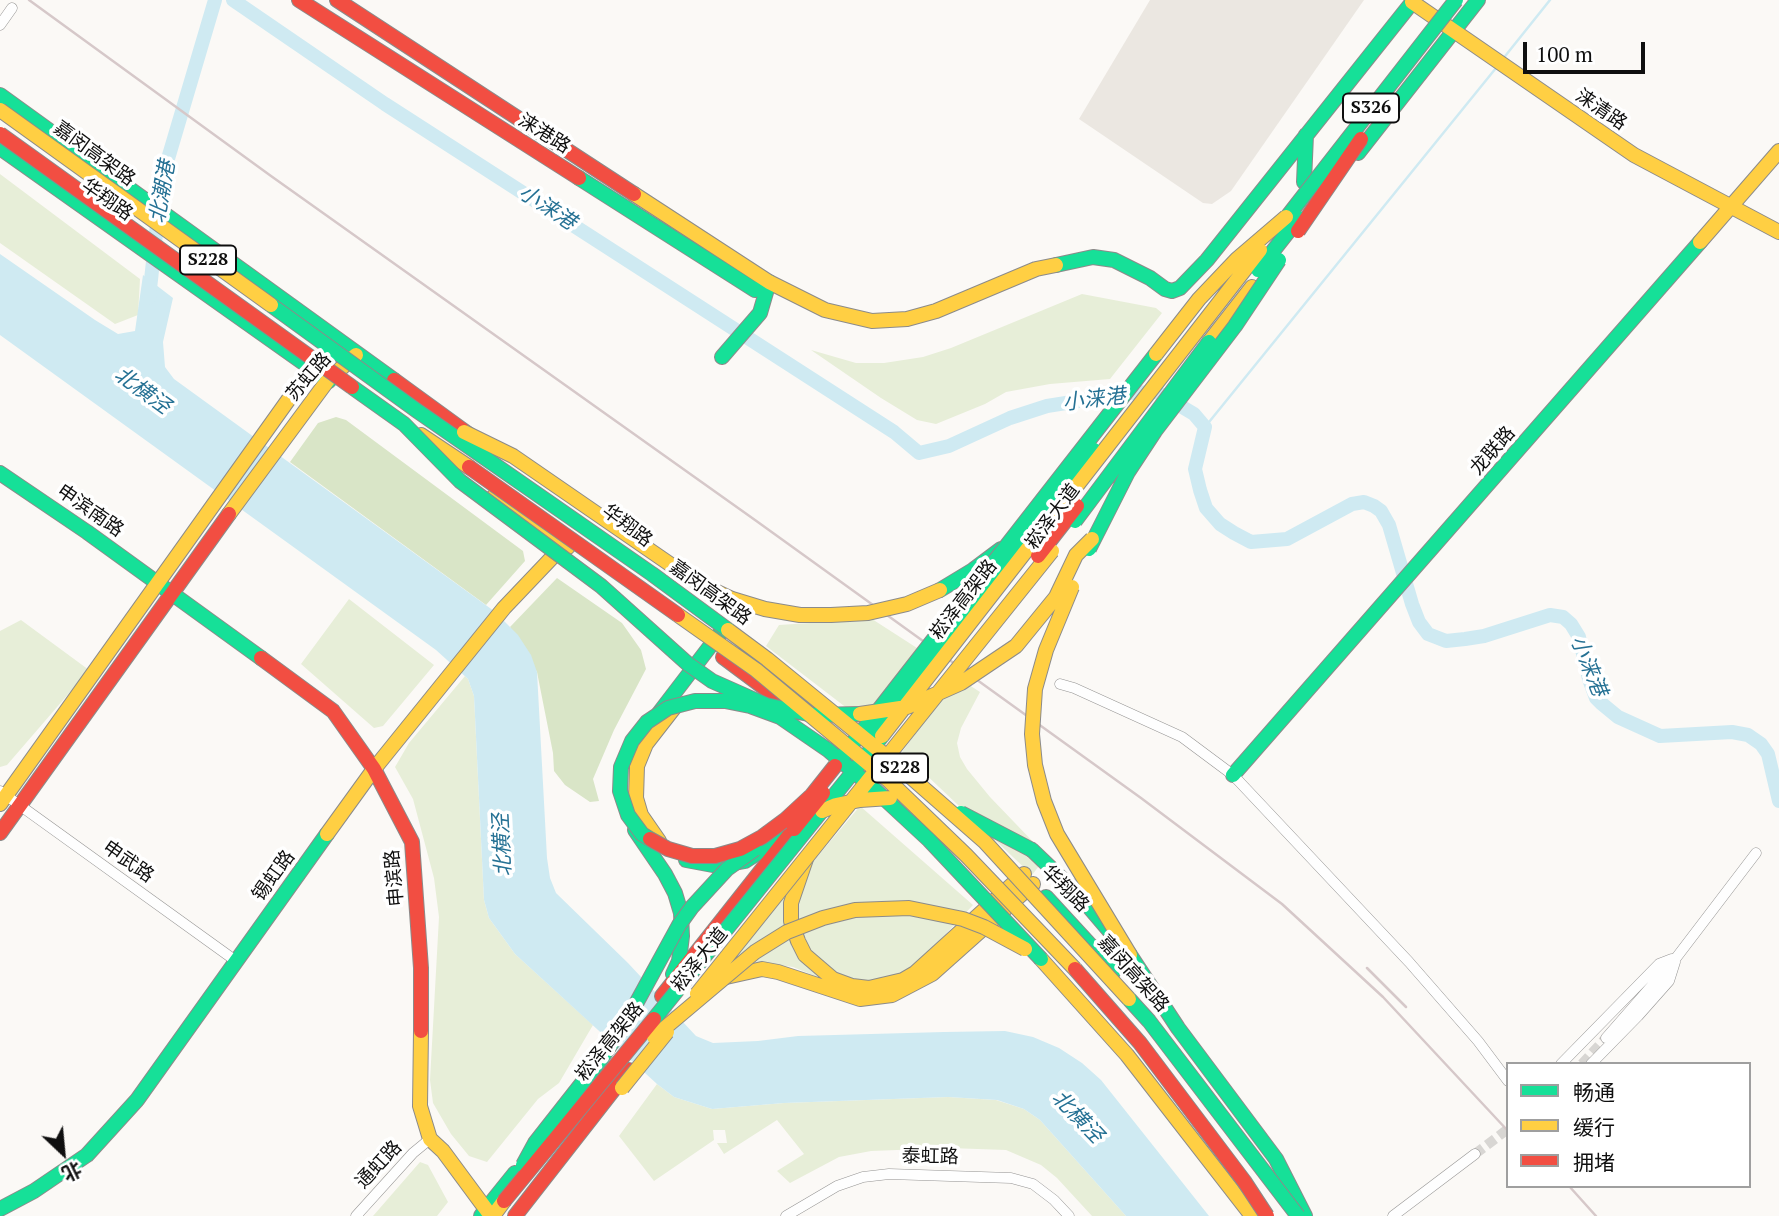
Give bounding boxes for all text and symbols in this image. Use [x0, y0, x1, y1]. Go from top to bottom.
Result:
scale bar [1527, 28, 1650, 72]
text: 100 m [1536, 40, 1593, 68]
street label: 涞清路 [1571, 85, 1631, 135]
road number: S326 [1343, 94, 1399, 122]
street label: 涞港路 [514, 109, 574, 159]
street label: 嘉闵高架路 [49, 117, 139, 191]
water label: 北潮港 [145, 159, 181, 225]
street label: 华翔路 [77, 174, 137, 226]
water label: 小涞港 [514, 180, 580, 236]
road number: S228 [180, 246, 236, 274]
street label: 苏虹路 [282, 348, 336, 406]
water label: 北横泾 [109, 362, 175, 420]
water label: 小涞港 [1061, 384, 1127, 416]
street label: 龙联路 [1466, 422, 1520, 480]
street label: 申滨南路 [52, 480, 128, 542]
street label: 崧泽大道 [1021, 480, 1085, 554]
street label: 华翔路 [597, 500, 657, 552]
street label: 嘉闵高架路 [665, 556, 755, 630]
street label: 崧泽高架路 [926, 556, 1002, 644]
water label: 小涞港 [1565, 632, 1611, 700]
road number: S228 [872, 754, 928, 782]
water label: 北横泾 [489, 813, 517, 877]
street label: 申武路 [98, 836, 158, 888]
street label: 锡虹路 [248, 846, 300, 906]
street label: 申滨路 [381, 849, 409, 907]
street label: 华翔路 [1037, 861, 1093, 917]
street label: 崧泽大道 [667, 923, 733, 997]
street label: 嘉闵高架路 [1093, 931, 1173, 1017]
street label: 崧泽高架路 [571, 998, 649, 1086]
legend [1506, 1062, 1751, 1188]
text: 畅通 [1573, 1078, 1615, 1106]
water label: 北横泾 [1046, 1086, 1108, 1148]
text: 缓行 [1573, 1113, 1615, 1141]
north arrow [28, 1118, 98, 1188]
street label: 通虹路 [351, 1136, 407, 1194]
street label: 泰虹路 [901, 1145, 959, 1169]
text: 拥堵 [1573, 1148, 1615, 1176]
text: 北 [58, 1157, 86, 1188]

